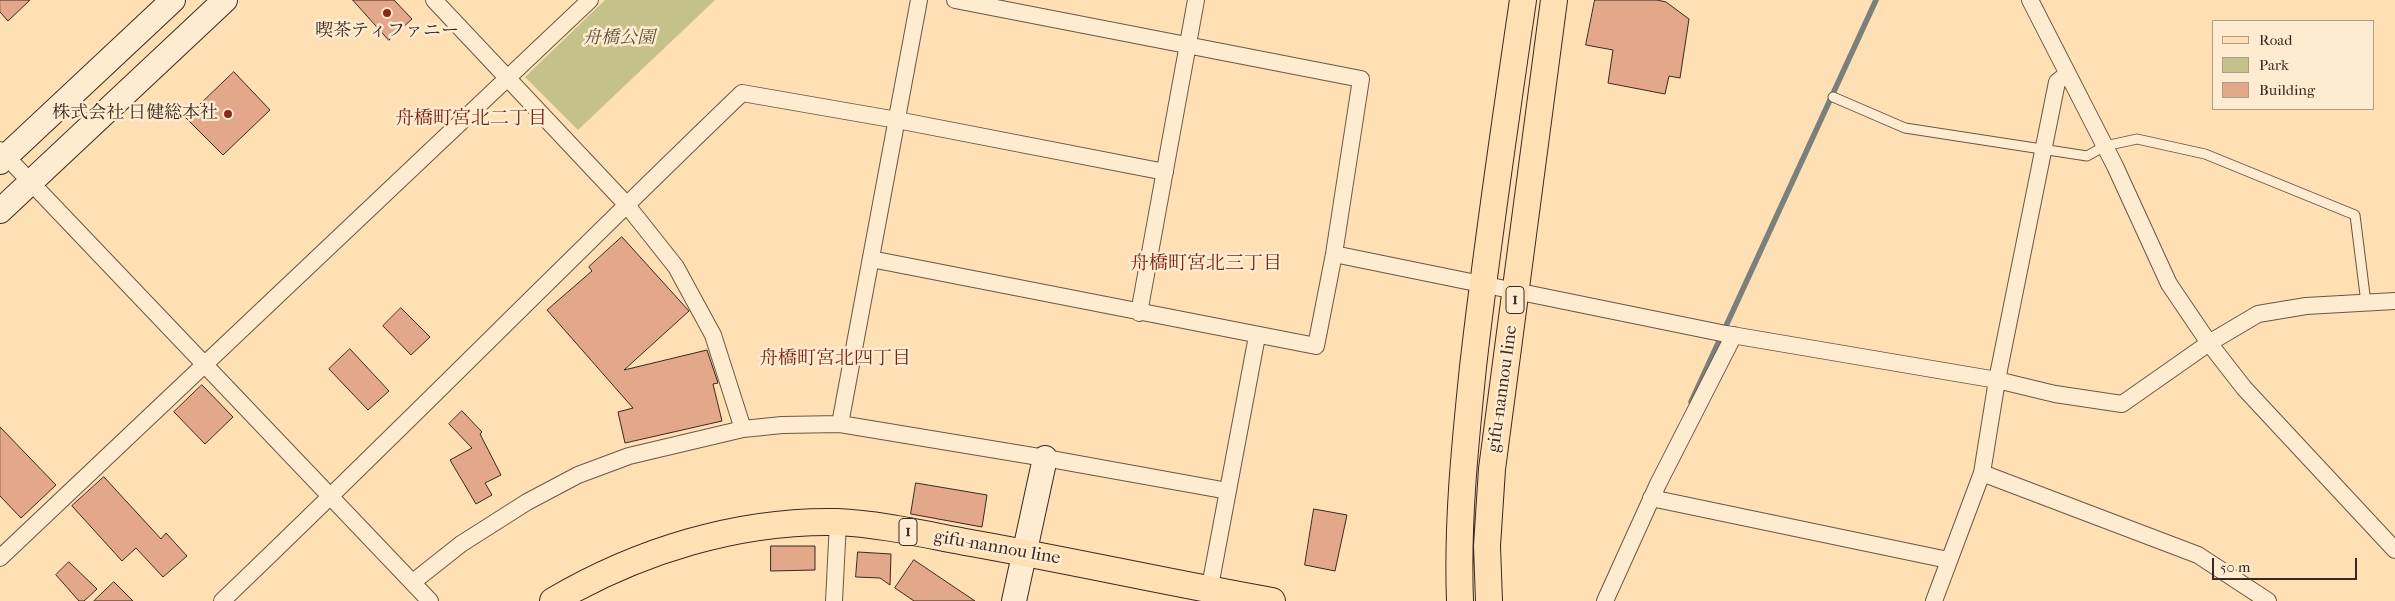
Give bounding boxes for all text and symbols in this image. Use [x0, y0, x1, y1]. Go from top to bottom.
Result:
marker: 喫茶ティファニー [381, 7, 393, 19]
legend [2212, 20, 2375, 110]
place label: 喫茶ティファニー [315, 21, 459, 43]
park label: 舟橋公園 [583, 28, 655, 50]
text: Road [2259, 31, 2292, 49]
text: Park [2259, 56, 2289, 74]
text: Building [2259, 81, 2315, 99]
place label: 株式会社 日健総本社 [52, 103, 218, 125]
marker: 株式会社 日健総本社 [222, 108, 234, 120]
district label: 舟橋町宮北二丁目 [395, 108, 547, 130]
district label: 舟橋町宮北三丁目 [1130, 253, 1282, 275]
road number: 1 [1506, 286, 1524, 314]
street label: gifu-nannou line [1483, 324, 1523, 454]
district label: 舟橋町宮北四丁目 [759, 348, 911, 370]
road number: 1 [899, 518, 917, 546]
street label: gifu-nannou line [932, 526, 1062, 570]
scale bar [2215, 548, 2360, 580]
text: 50 m [2220, 558, 2250, 576]

